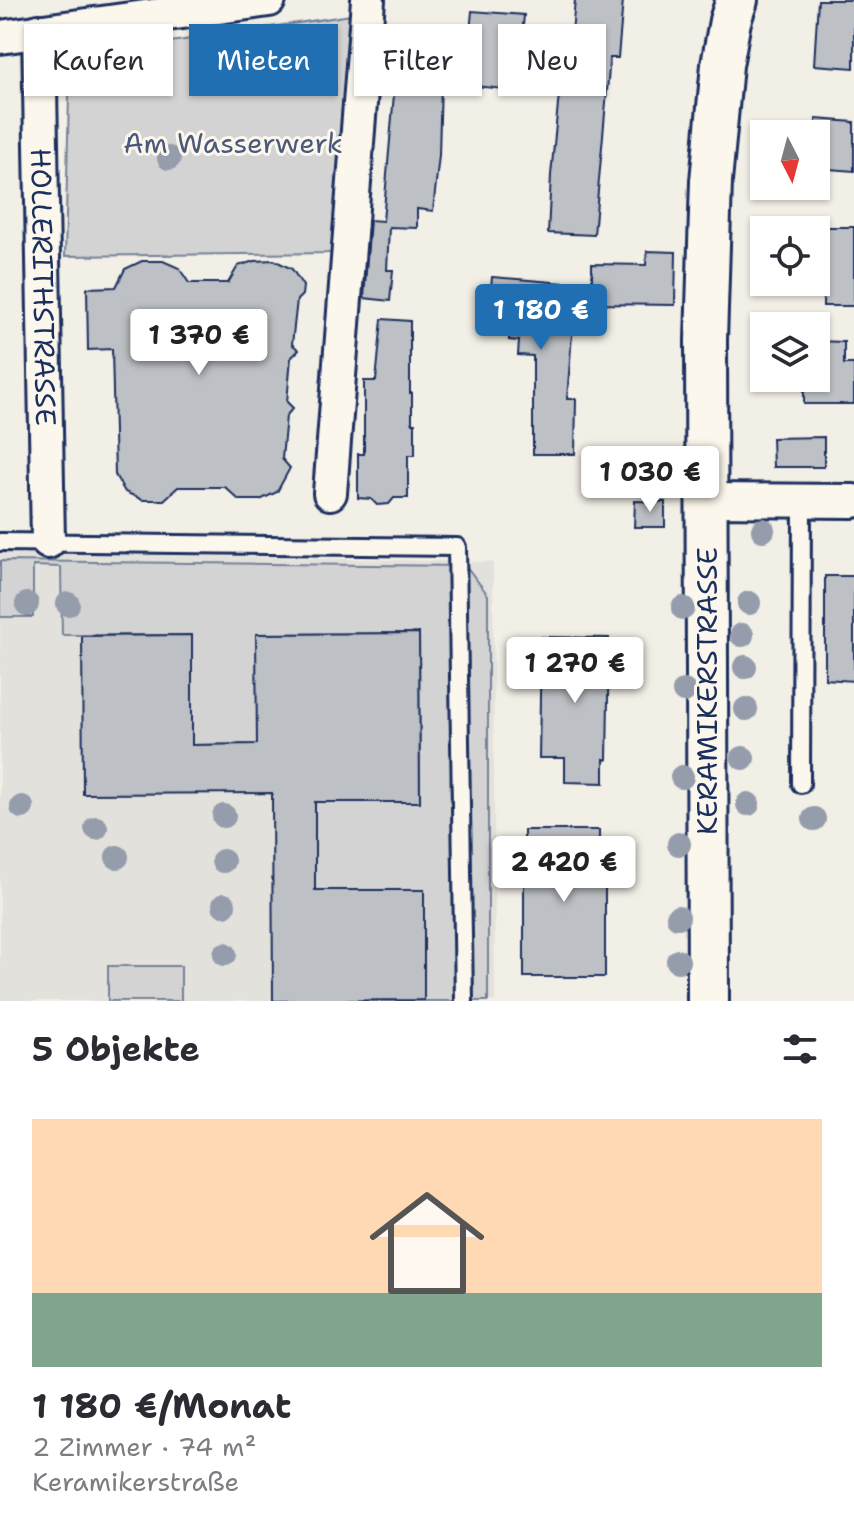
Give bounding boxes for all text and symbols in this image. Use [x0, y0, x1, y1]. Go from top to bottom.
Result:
chip: Kaufen [24, 24, 173, 96]
chip: Mieten [189, 24, 338, 96]
chip: Filter [354, 24, 482, 96]
chip: Neu [498, 24, 606, 96]
north arrow [750, 120, 830, 200]
map controls [750, 120, 830, 392]
park label: Am Wasserwerk [123, 124, 343, 162]
street label: HOLLERITHSTRASSE [22, 148, 65, 426]
button: locate [750, 216, 830, 296]
pin: 1 180 € [467, 284, 615, 352]
text: 1 180 € [493, 292, 589, 327]
pin: 1 370 € [125, 309, 273, 377]
button: layers [750, 312, 830, 392]
text: 1 370 € [148, 317, 250, 352]
pin: 1 030 € [576, 446, 724, 514]
text: 1 030 € [599, 454, 701, 489]
street label: KERAMIKERSTRASSE [688, 547, 726, 835]
pin: 1 270 € [501, 637, 649, 705]
text: 1 270 € [524, 645, 626, 680]
pin: 2 420 € [490, 836, 638, 904]
text: 2 420 € [511, 844, 617, 879]
text: 5 Objekte [32, 1026, 200, 1072]
icon: filters [778, 1027, 822, 1071]
icon: home [355, 1171, 499, 1315]
text: 1 180 €/Monat [32, 1383, 291, 1429]
text: 2 Zimmer · 74 m² [32, 1429, 256, 1464]
text: Keramikerstraße [32, 1464, 239, 1499]

